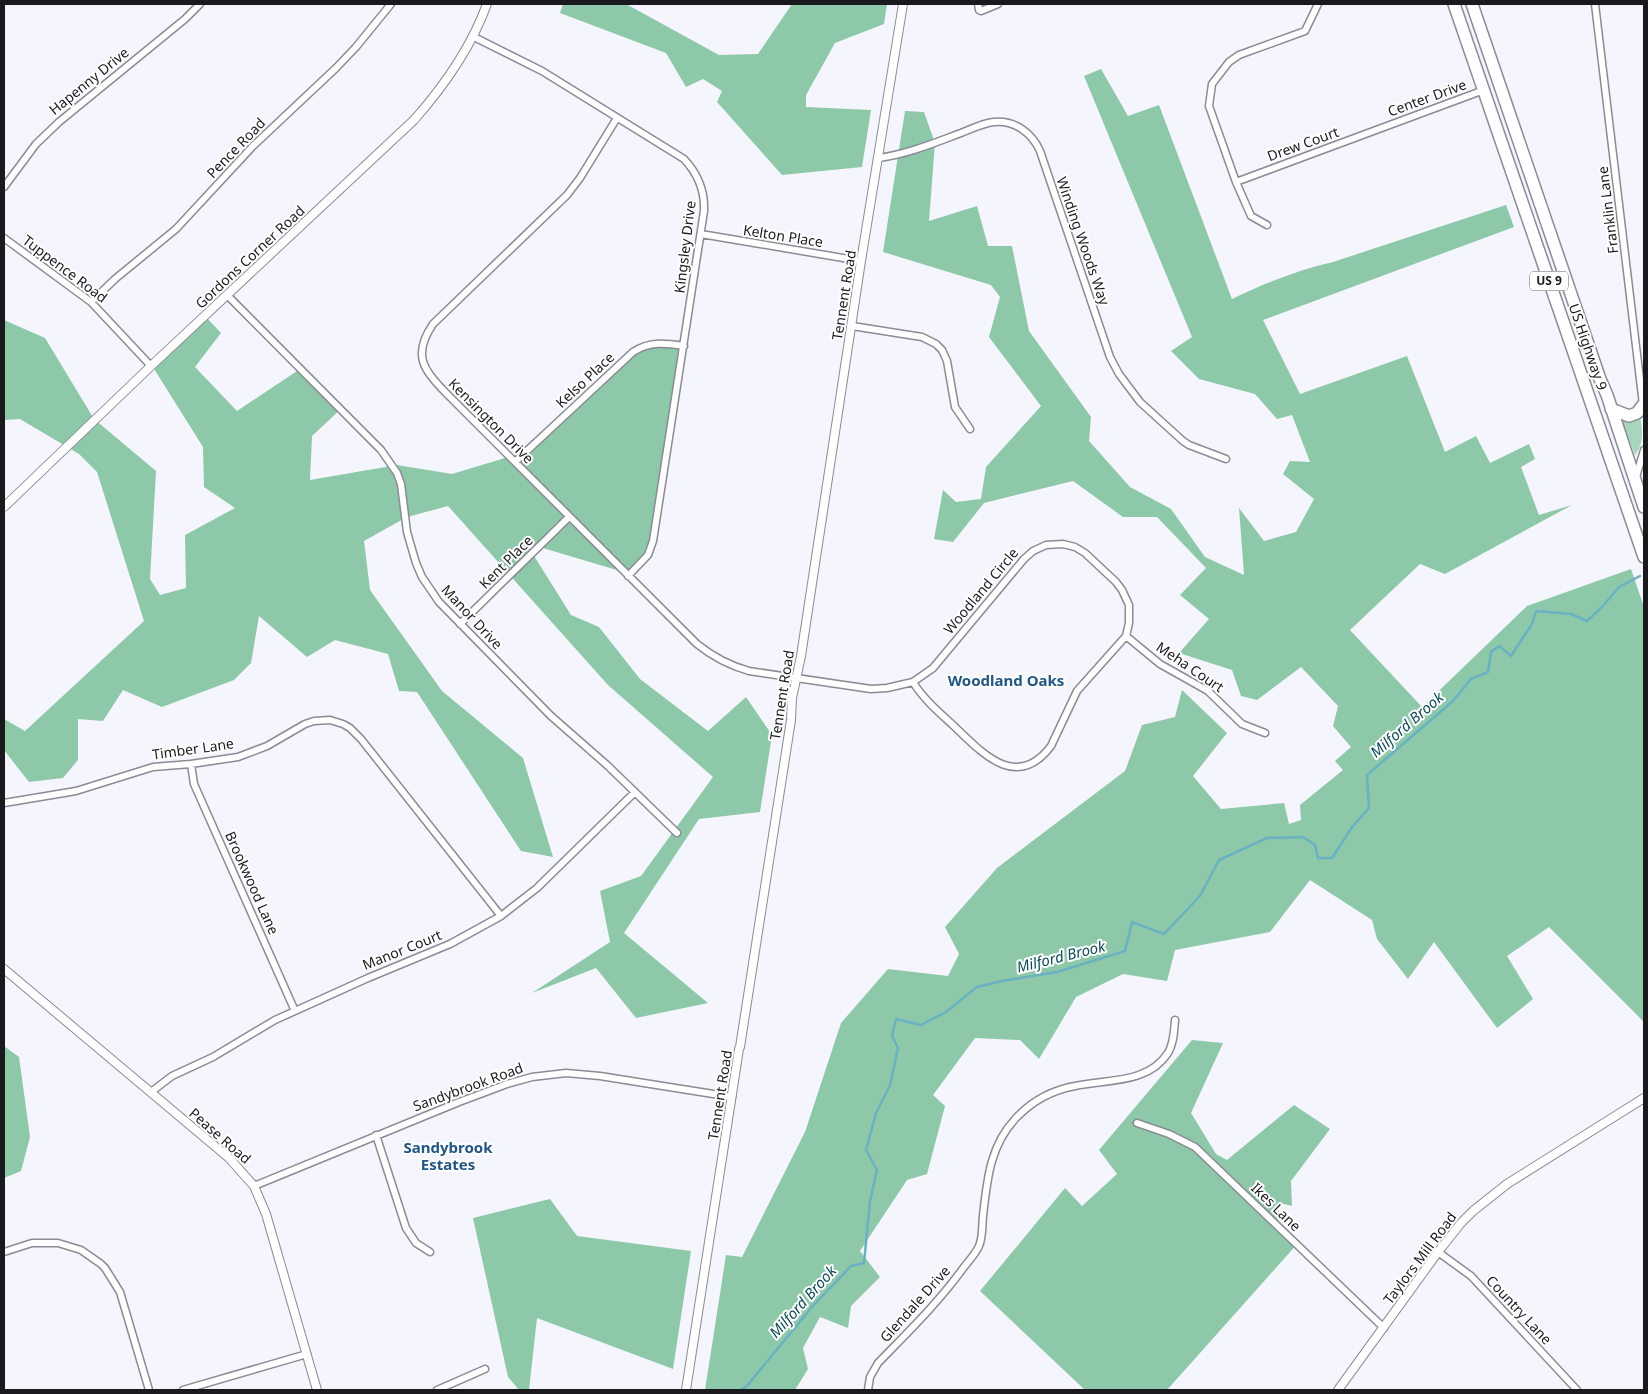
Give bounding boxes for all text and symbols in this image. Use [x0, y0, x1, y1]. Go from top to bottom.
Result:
street label: Hapenny Drive [45, 43, 133, 119]
street label: Center Drive [1385, 74, 1469, 121]
street label: Pence Road [202, 113, 269, 182]
street label: Drew Court [1264, 122, 1341, 165]
street label: Franklin Lane [1593, 165, 1622, 255]
street label: Winding Woods Way [1053, 174, 1115, 308]
street label: Kingsley Drive [669, 200, 700, 294]
street label: Gordons Corner Road [191, 201, 308, 312]
street label: Kelton Place [742, 220, 824, 251]
street label: Tuppence Road [19, 230, 112, 307]
street label: Tennent Road [827, 249, 860, 341]
road number: US 9 [1530, 272, 1568, 290]
street label: US Highway 9 [1565, 301, 1612, 393]
street label: Kelso Place [551, 348, 618, 412]
street label: Kensington Drive [445, 374, 538, 467]
street label: Kent Place [475, 531, 537, 593]
street label: Woodland Circle [939, 544, 1022, 638]
street label: Manor Drive [438, 580, 507, 653]
street label: Meha Court [1153, 637, 1228, 696]
street label: Tennent Road [765, 649, 798, 741]
district label: Woodland Oaks [948, 670, 1064, 690]
water label: Milford Brook [1366, 687, 1448, 762]
street label: Timber Lane [151, 733, 235, 764]
street label: Brookwood Lane [221, 828, 284, 937]
street label: Manor Court [359, 925, 444, 974]
water label: Milford Brook [1014, 935, 1108, 977]
street label: Tennent Road [703, 1049, 736, 1141]
street label: Sandybrook Road [410, 1058, 525, 1115]
street label: Pease Road [185, 1103, 255, 1168]
district label: Sandybrook Estates [404, 1137, 493, 1174]
street label: Ikes Lane [1247, 1178, 1305, 1235]
street label: Taylors Mill Road [1379, 1208, 1460, 1308]
water label: Milford Brook [764, 1260, 840, 1342]
street label: Glendale Drive [875, 1261, 954, 1346]
street label: Country Lane [1482, 1271, 1556, 1348]

